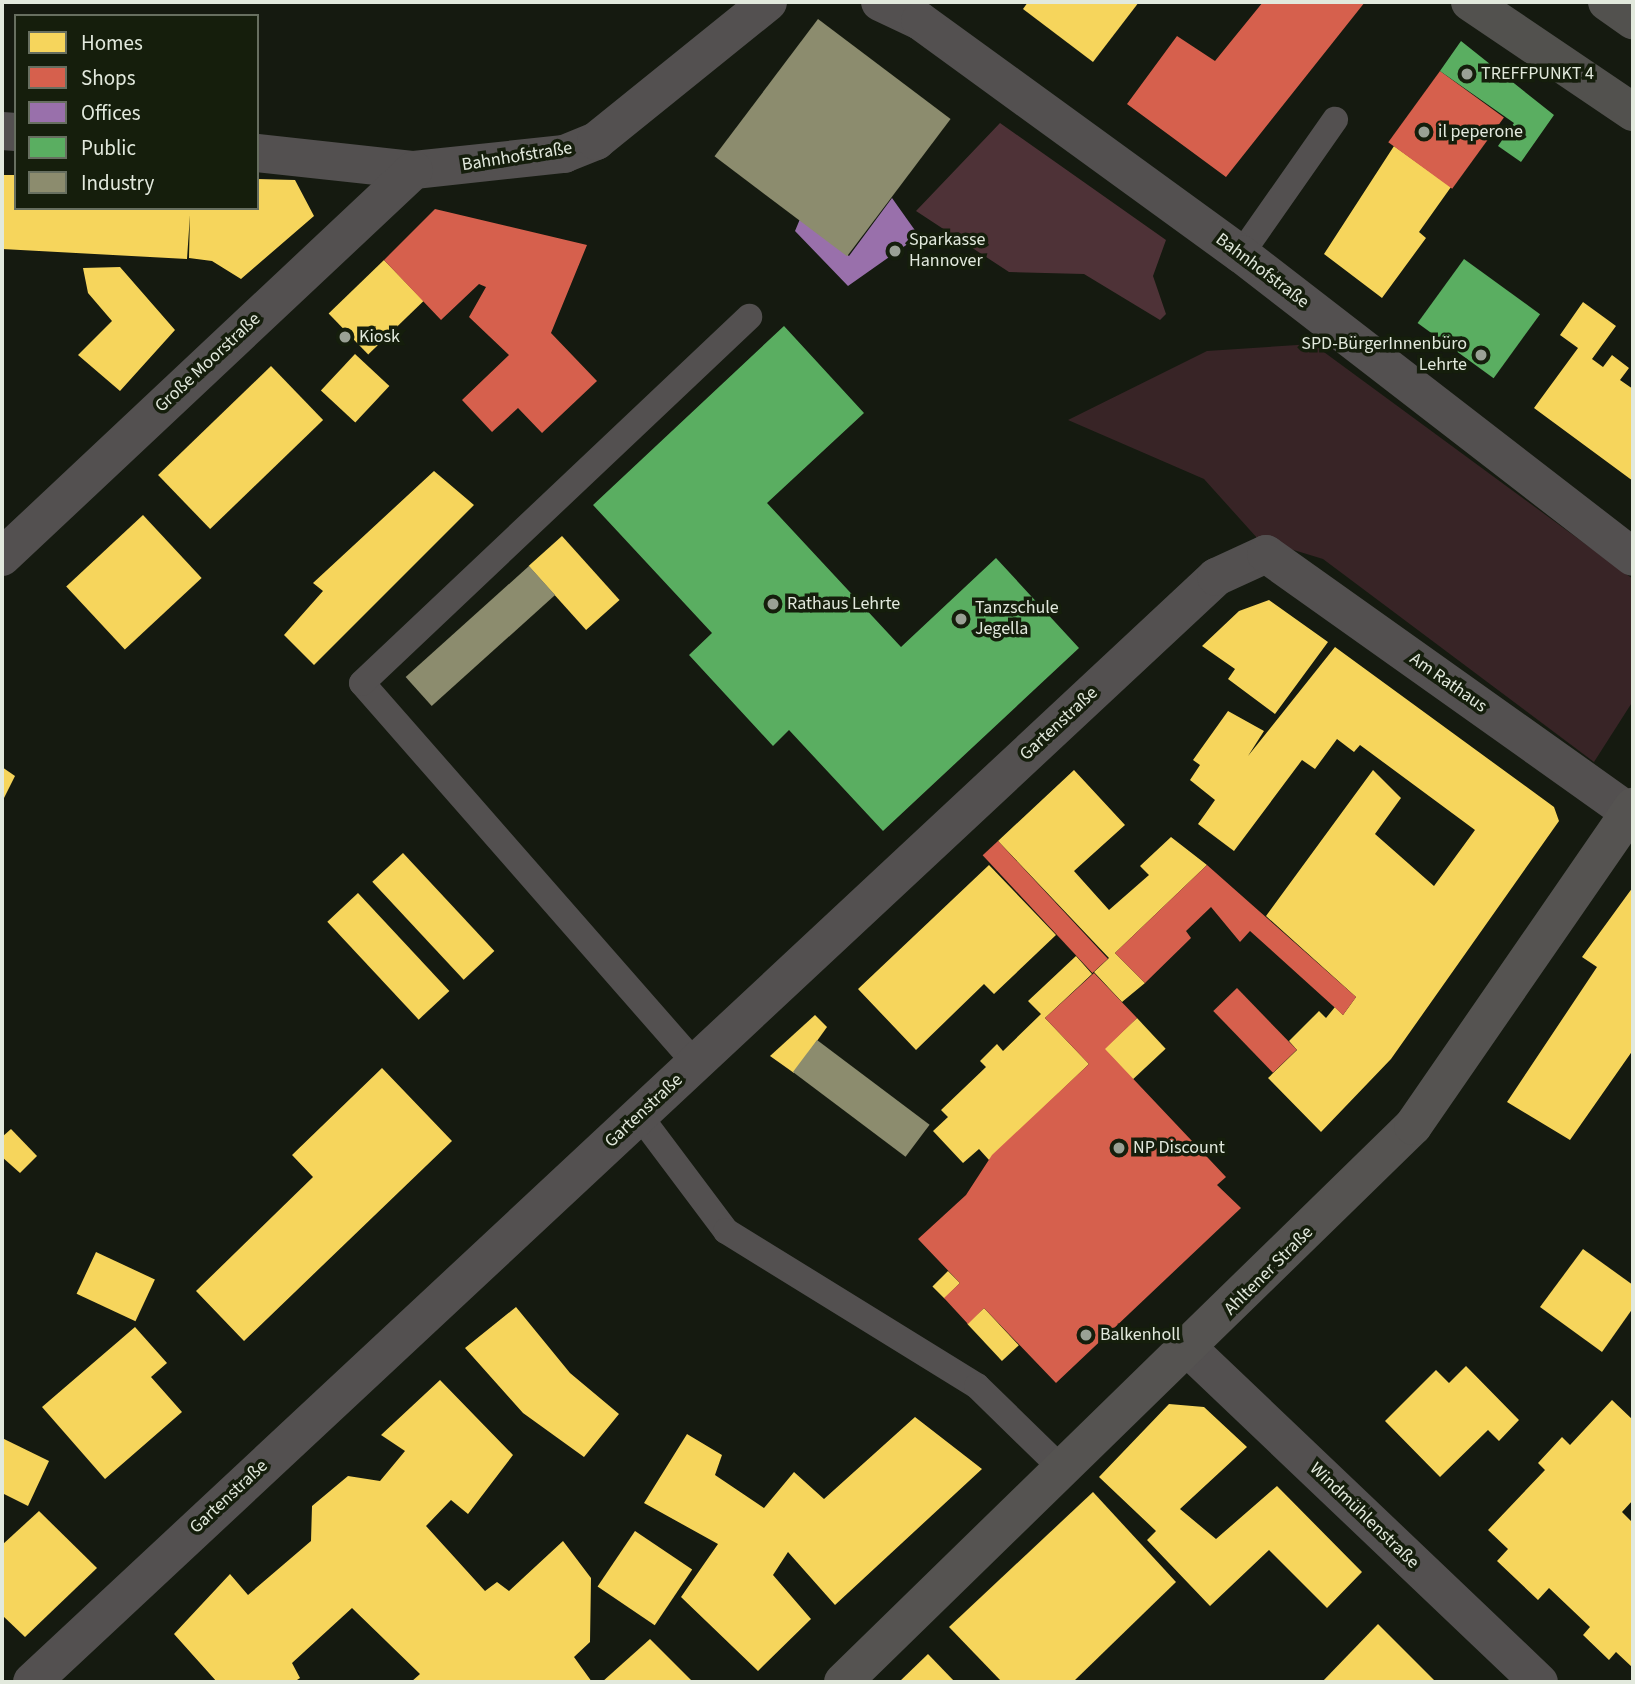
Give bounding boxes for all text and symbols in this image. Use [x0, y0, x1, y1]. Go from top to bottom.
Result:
legend [14, 14, 259, 210]
text: Homes [81, 28, 143, 58]
text: Shops [81, 63, 135, 93]
place label: TREFFPUNKT 4 [1481, 63, 1594, 85]
marker: TREFFPUNKT 4 [1459, 66, 1475, 82]
text: Offices [81, 98, 141, 128]
place label: il peperone [1438, 121, 1523, 143]
marker: il peperone [1416, 124, 1432, 140]
text: Public [81, 133, 136, 163]
street label: Bahnhofstraße [460, 138, 574, 176]
text: Industry [81, 168, 154, 198]
street label: Bahnhofstraße [1211, 229, 1313, 313]
place label: Sparkasse Hannover [909, 230, 985, 272]
marker: Sparkasse Hannover [887, 243, 903, 259]
street label: Große Moorstraße [151, 309, 265, 417]
place label: Kiosk [359, 326, 400, 348]
marker: Kiosk [337, 329, 353, 345]
place label: SPD-BürgerInnenbüro Lehrte [1301, 334, 1467, 376]
marker: SPD-BürgerInnenbüro Lehrte [1473, 347, 1489, 363]
place label: Rathaus Lehrte [787, 593, 900, 615]
marker: Rathaus Lehrte [765, 596, 781, 612]
place label: Tanzschule Jegella [975, 598, 1059, 640]
marker: Tanzschule Jegella [953, 611, 969, 627]
street label: Am Rathaus [1405, 648, 1491, 718]
street label: Gartenstraße [1016, 683, 1102, 765]
street label: Gartenstraße [601, 1070, 687, 1152]
place label: NP Discount [1133, 1137, 1225, 1159]
marker: NP Discount [1111, 1140, 1127, 1156]
street label: Ahltener Straße [1220, 1222, 1318, 1320]
place label: Balkenholl [1100, 1324, 1180, 1346]
marker: Balkenholl [1078, 1327, 1094, 1343]
street label: Gartenstraße [186, 1456, 272, 1538]
street label: Windmühlenstraße [1305, 1458, 1423, 1574]

